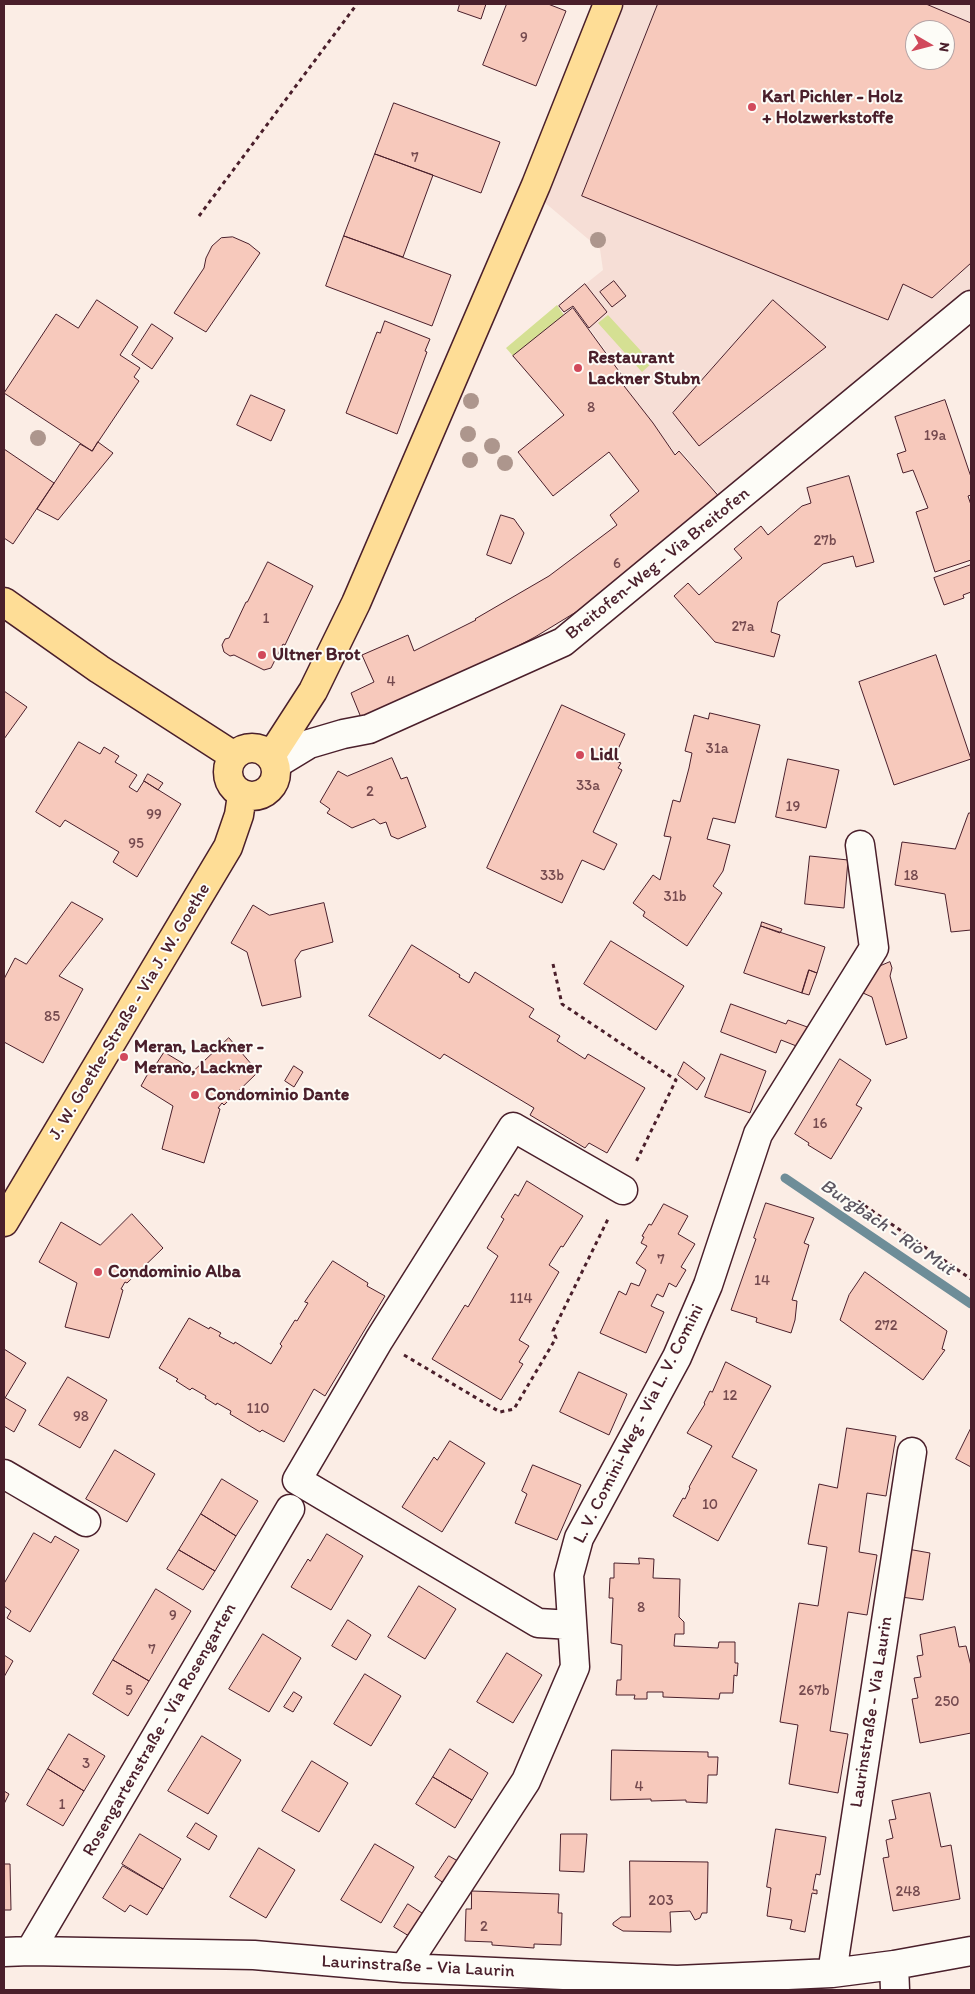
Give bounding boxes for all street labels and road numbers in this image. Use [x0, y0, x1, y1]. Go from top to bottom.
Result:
street label: Breitofen-Weg - Via Breitofen [562, 483, 754, 645]
street label: J. W. Goethe-Straße - Via J. W. Goethe [45, 880, 215, 1144]
street label: L. V. Comini-Weg - Via L. V. Comini [569, 1301, 709, 1547]
street label: Rosengartenstraße - Via Rosengarten [78, 1600, 242, 1860]
street label: Laurinstraße - Via Laurin [846, 1615, 898, 1809]
street label: Laurinstraße - Via Laurin [321, 1951, 515, 1983]

